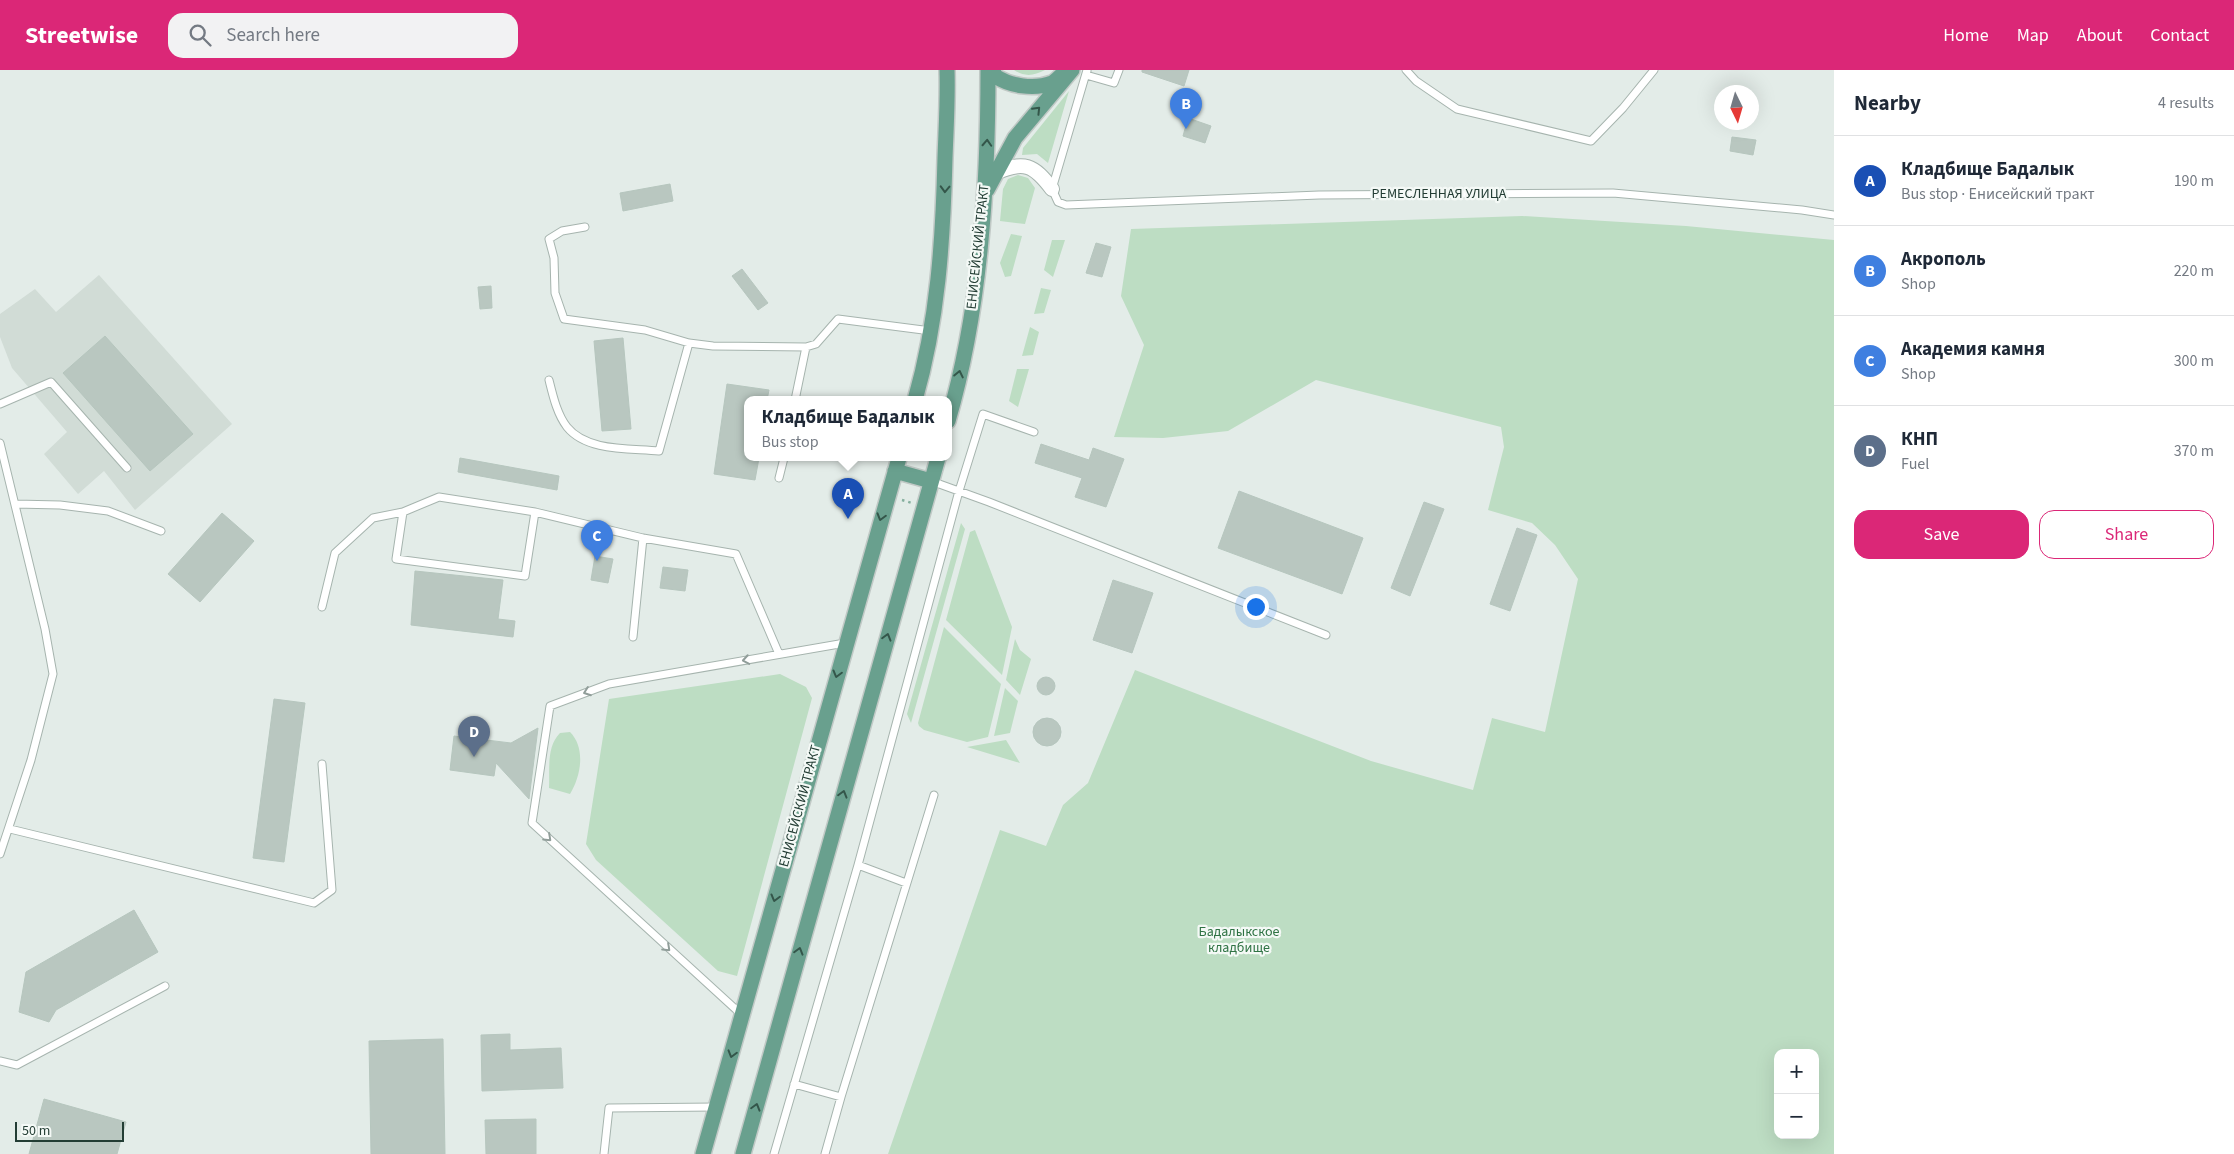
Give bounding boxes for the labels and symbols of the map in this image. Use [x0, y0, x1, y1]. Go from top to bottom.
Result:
north arrow [1714, 85, 1759, 130]
pin: B [1170, 88, 1202, 129]
one-way arrow [1031, 107, 1040, 116]
one-way arrow [982, 139, 993, 147]
street label: ЕНИСЕЙСКИЙ ТРАКТ [961, 183, 995, 310]
street label: РЕМЕСЛЕННАЯ УЛИЦА [1372, 184, 1507, 204]
one-way arrow [939, 185, 950, 193]
one-way arrow [954, 369, 964, 378]
pin: A [832, 478, 864, 519]
one-way arrow [876, 513, 887, 522]
pin: C [581, 520, 613, 561]
your location [1243, 594, 1269, 620]
one-way arrow [881, 634, 891, 642]
one-way arrow [741, 654, 750, 664]
one-way arrow [832, 669, 843, 678]
one-way arrow [583, 686, 592, 696]
pin: D [458, 716, 490, 757]
street label: ЕНИСЕЙСКИЙ ТРАКТ [774, 742, 826, 869]
one-way arrow [837, 790, 848, 798]
one-way arrow [542, 832, 551, 841]
one-way arrow [770, 893, 781, 902]
park label: Бадалыкское кладбище [1199, 922, 1280, 958]
one-way arrow [661, 942, 670, 951]
one-way arrow [794, 947, 804, 955]
one-way arrow [727, 1050, 737, 1058]
one-way arrow [750, 1103, 760, 1112]
scale bar [15, 1119, 124, 1142]

